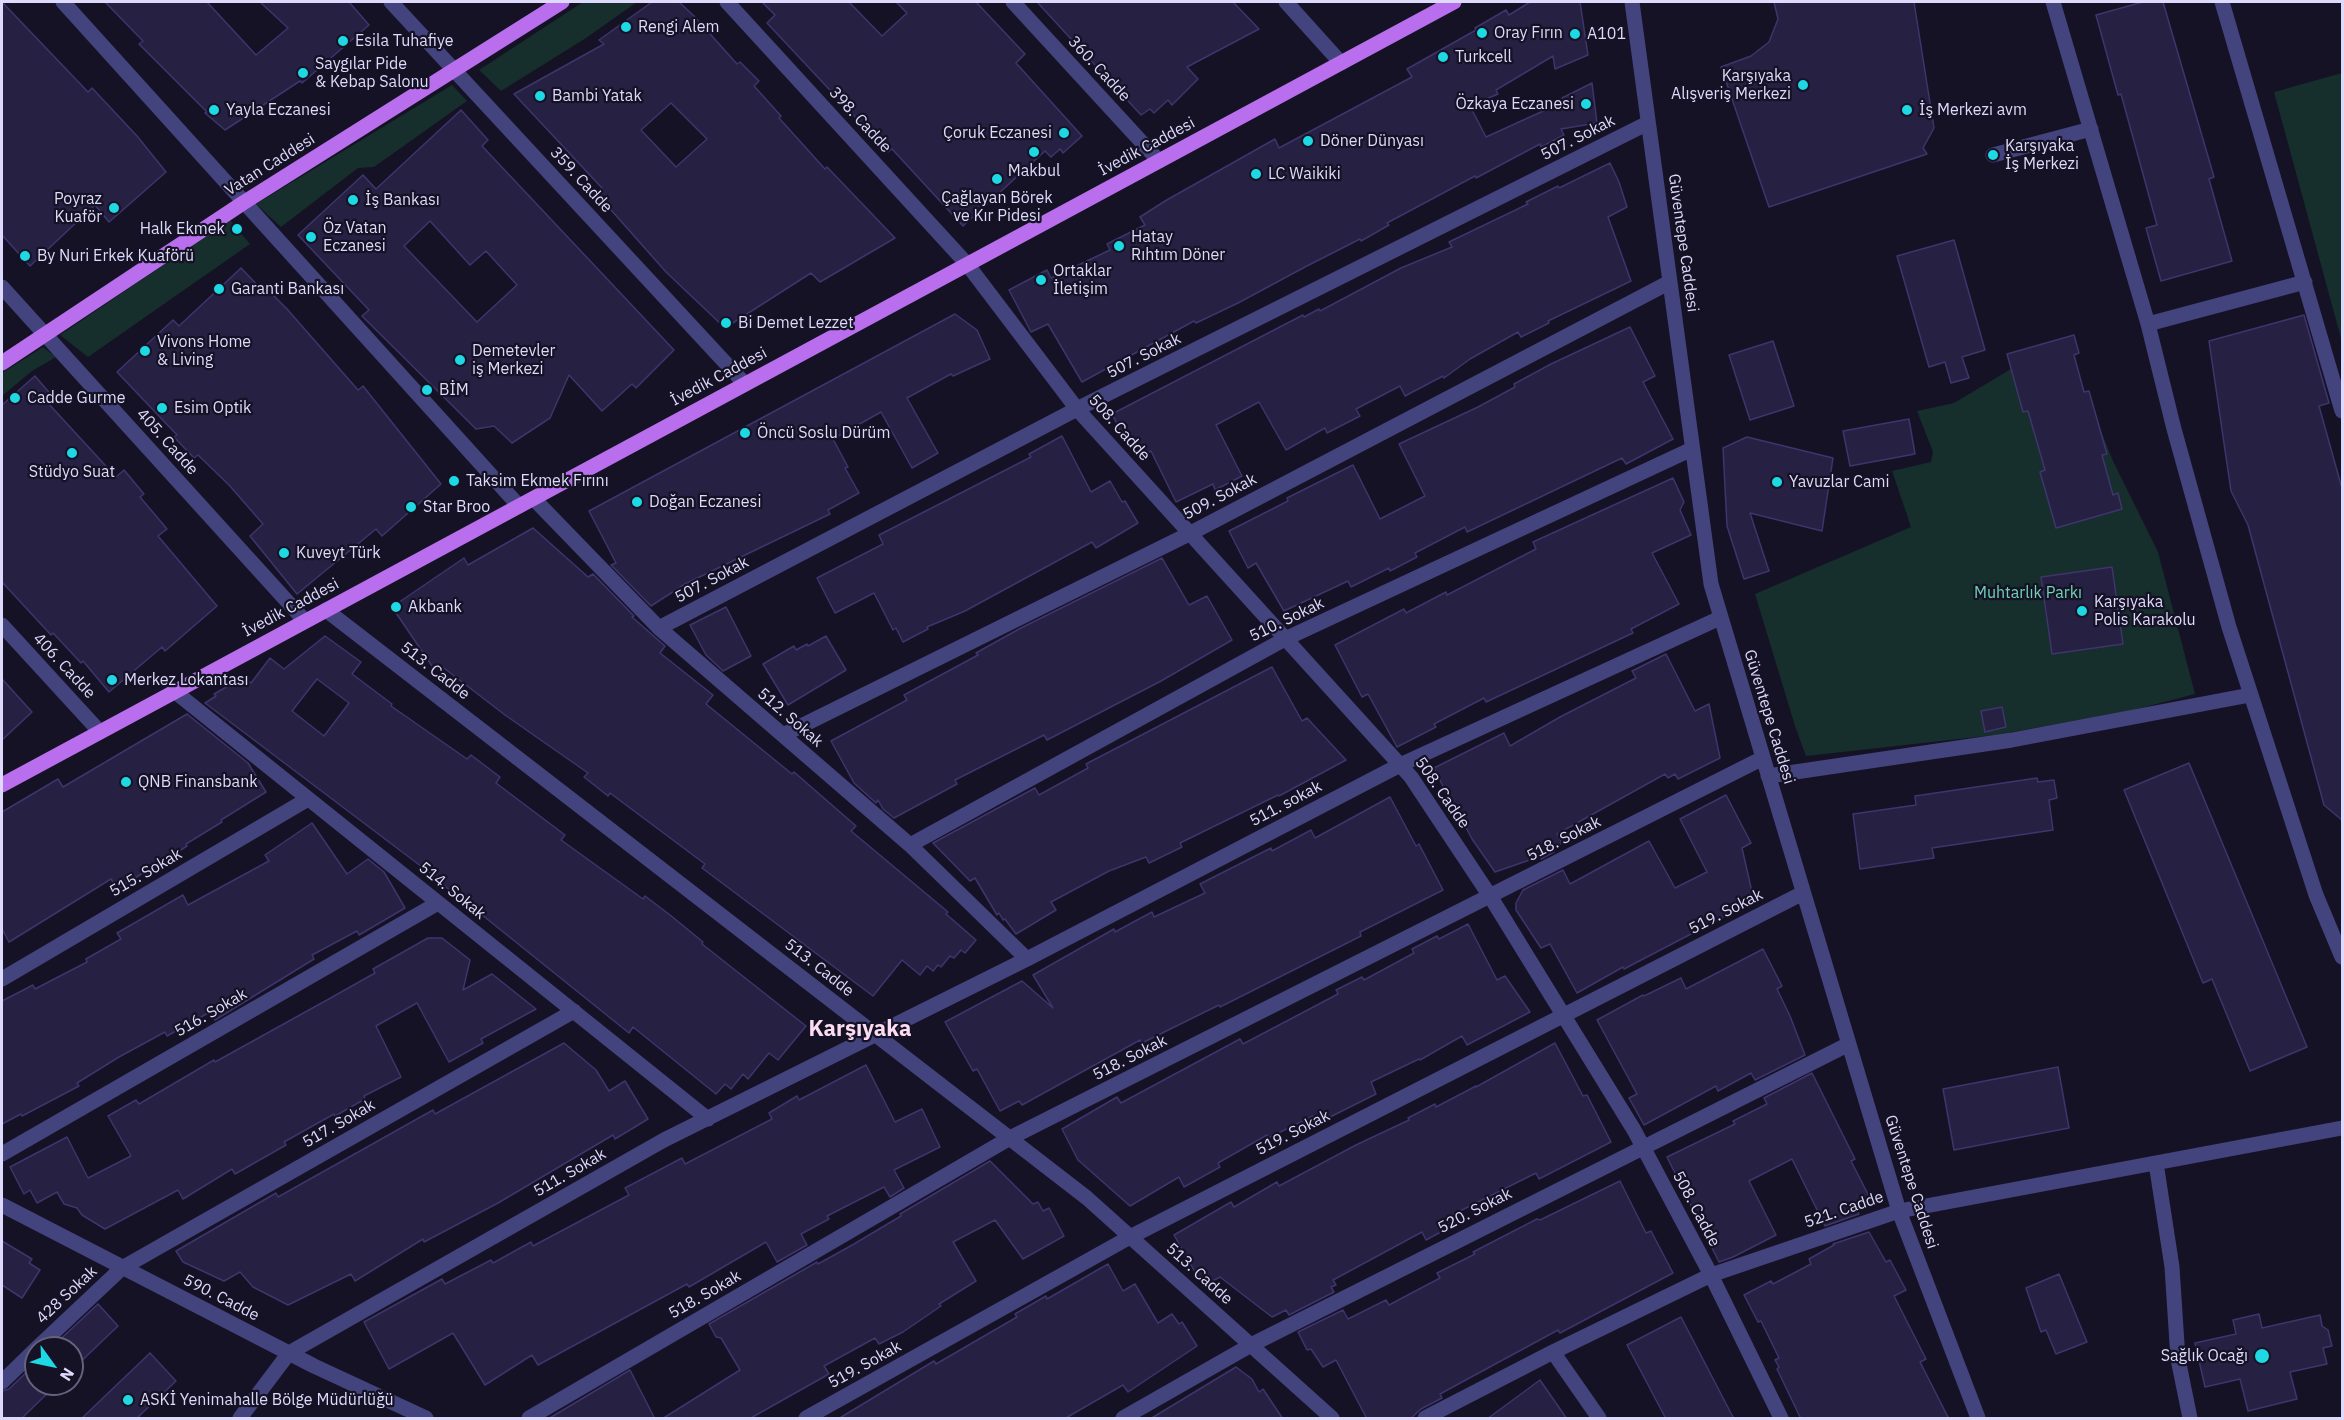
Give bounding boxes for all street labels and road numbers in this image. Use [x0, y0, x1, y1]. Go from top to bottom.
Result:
street label: 360. Cadde [1064, 32, 1134, 106]
street label: 398. Cadde [825, 83, 895, 157]
street label: 507. Sokak [1538, 111, 1618, 165]
street label: İvedik Caddesi [1096, 114, 1198, 180]
street label: Vatan Caddesi [221, 130, 319, 200]
street label: 359. Cadde [546, 143, 616, 217]
street label: Güventepe Caddesi [1664, 173, 1702, 313]
street label: 507. Sokak [1104, 329, 1184, 383]
street label: İvedik Caddesi [668, 344, 770, 410]
street label: 508. Cadde [1084, 391, 1154, 465]
street label: 405. Cadde [132, 405, 202, 479]
street label: 509. Sokak [1180, 470, 1260, 524]
street label: 507. Sokak [672, 553, 752, 607]
street label: İvedik Caddesi [240, 575, 342, 641]
street label: 510. Sokak [1247, 594, 1327, 646]
street label: 406. Cadde [29, 629, 99, 703]
street label: 513. Cadde [396, 638, 474, 704]
street label: Güventepe Caddesi [1739, 647, 1799, 787]
street label: 512. Sokak [753, 684, 827, 752]
street label: 508. Cadde [1410, 754, 1474, 832]
street label: 511. sokak [1247, 777, 1325, 831]
street label: 518. Sokak [1524, 812, 1604, 866]
street label: 515. Sokak [106, 845, 186, 901]
street label: 514. Sokak [415, 858, 489, 924]
street label: 519. Sokak [1686, 885, 1766, 939]
street label: 513. Cadde [780, 935, 858, 1001]
street label: 516. Sokak [171, 985, 251, 1041]
street label: 518. Sokak [1090, 1031, 1170, 1085]
street label: 517. Sokak [299, 1096, 379, 1152]
street label: 519. Sokak [1253, 1106, 1333, 1160]
street label: Güventepe Caddesi [1880, 1113, 1942, 1251]
street label: 511. Sokak [530, 1145, 610, 1201]
street label: 508. Cadde [1668, 1168, 1724, 1250]
street label: 520. Sokak [1435, 1184, 1515, 1238]
street label: 521. Cadde [1802, 1187, 1886, 1233]
street label: 513. Cadde [1162, 1239, 1236, 1309]
street label: 428 Sokak [33, 1262, 101, 1328]
street label: 518. Sokak [665, 1267, 745, 1323]
street label: 590. Cadde [180, 1271, 262, 1325]
street label: 519. Sokak [825, 1337, 905, 1393]

